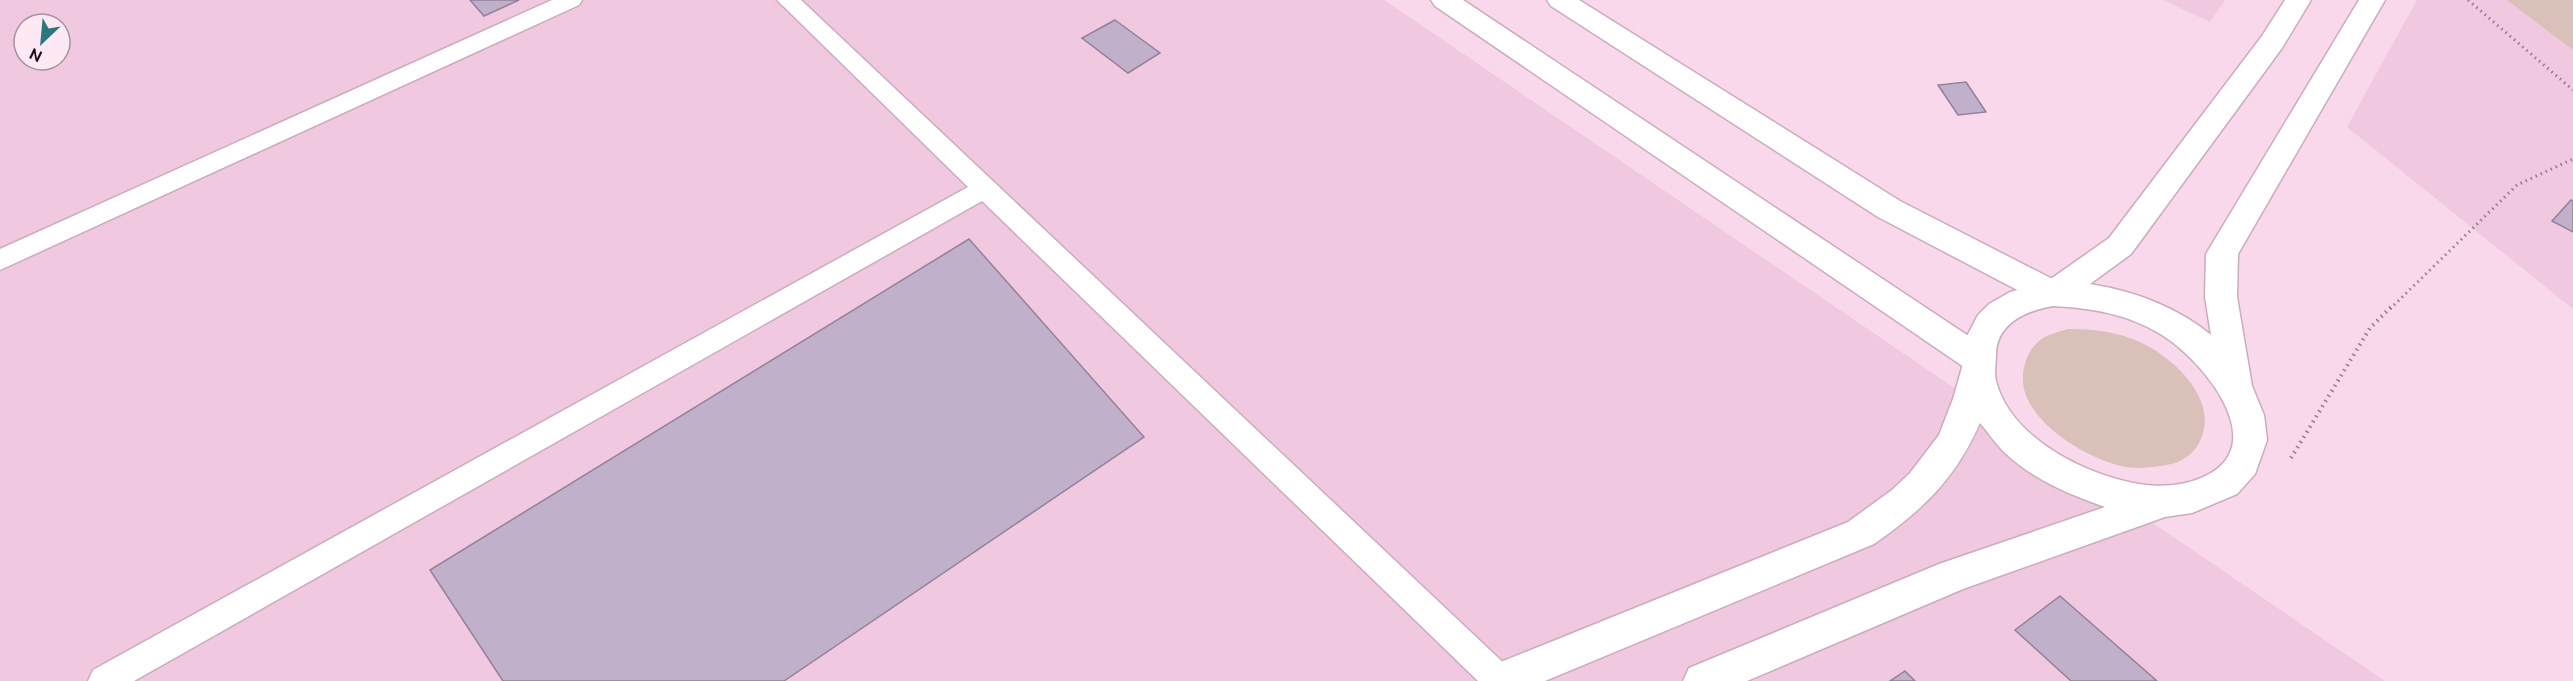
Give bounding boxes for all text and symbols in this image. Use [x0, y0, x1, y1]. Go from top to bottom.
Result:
north arrow [12, 12, 72, 72]
text: N [26, 45, 45, 66]

